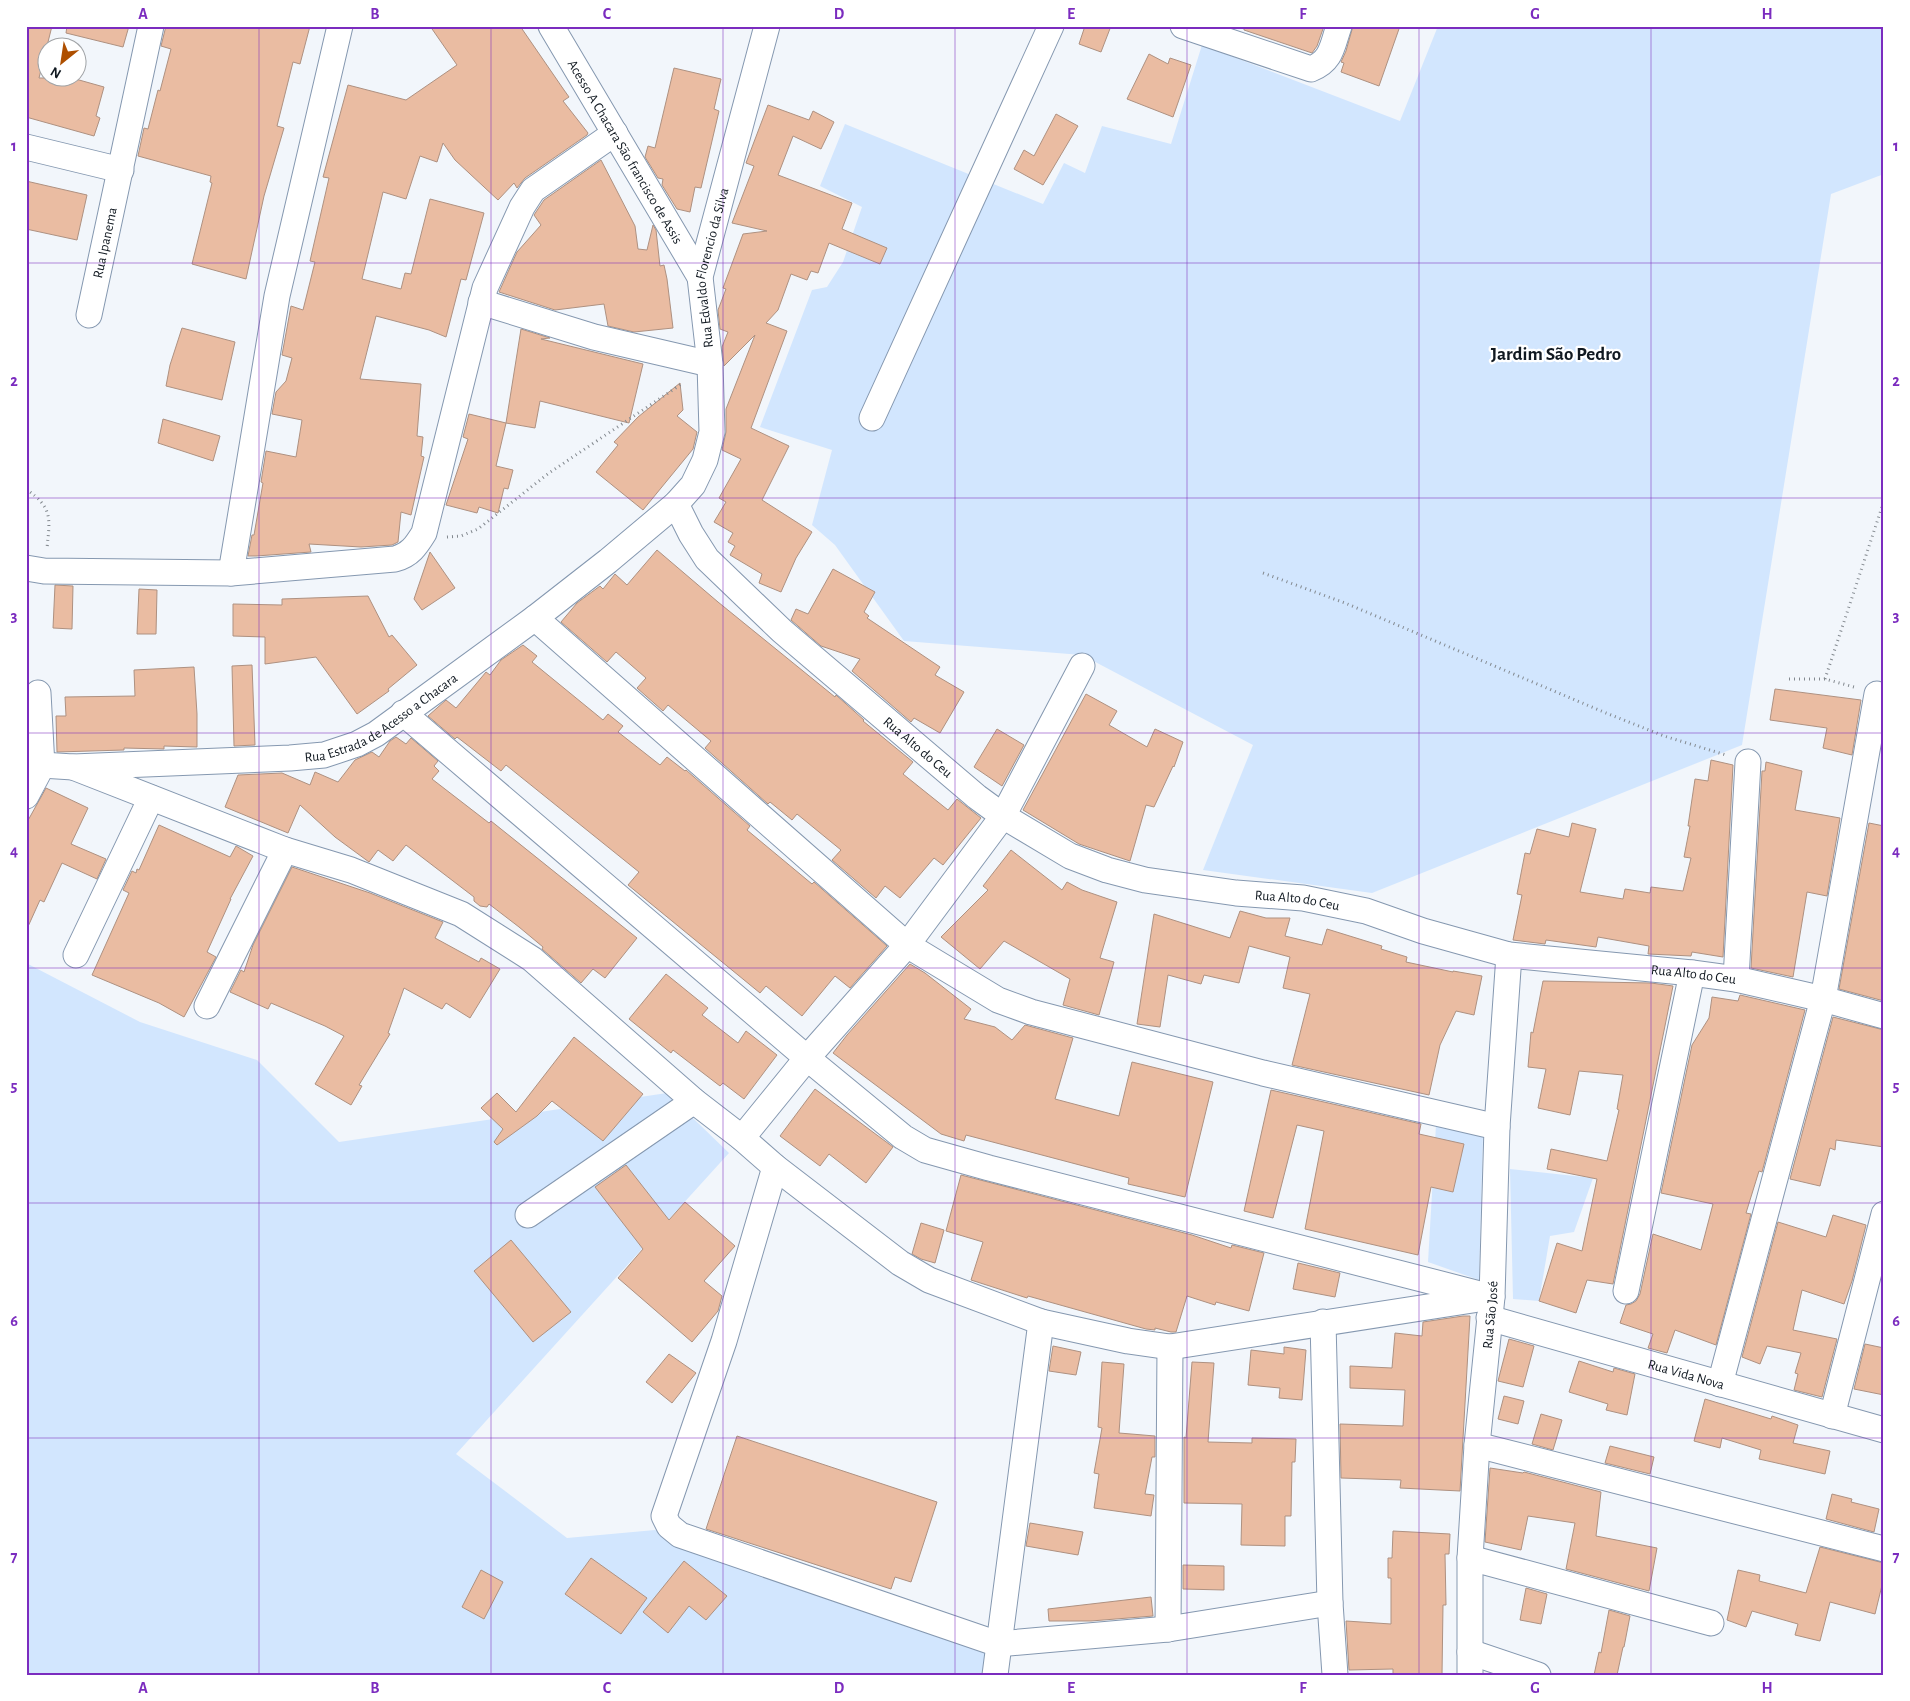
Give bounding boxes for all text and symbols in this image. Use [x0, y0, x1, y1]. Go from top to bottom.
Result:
text: A [138, 6, 148, 22]
text: B [370, 6, 380, 22]
text: C [603, 6, 612, 22]
text: D [834, 6, 845, 22]
text: E [1067, 6, 1075, 22]
text: F [1299, 6, 1307, 22]
text: G [1530, 6, 1540, 22]
text: H [1761, 6, 1773, 22]
north arrow [38, 38, 88, 88]
street label: Acesso A Chacara São francisco de Assis [565, 58, 685, 246]
text: N [48, 64, 64, 81]
text: 1 [11, 138, 17, 154]
text: 1 [1893, 138, 1899, 154]
street label: Rua Edvaldo Florencio da Silva [694, 186, 732, 348]
street label: Rua Ipanema [91, 206, 120, 280]
district label: Jardim São Pedro [1491, 345, 1621, 364]
text: 2 [10, 373, 18, 389]
text: 2 [1892, 373, 1900, 389]
text: 3 [11, 608, 18, 624]
text: 3 [1893, 608, 1900, 624]
street label: Rua Estrada de Acesso a Chacara [304, 671, 461, 765]
street label: Rua Alto do Ceu [880, 715, 955, 781]
text: 4 [10, 843, 18, 859]
text: 4 [1892, 843, 1900, 859]
street label: Rua Alto do Ceu [1254, 888, 1341, 913]
street label: Rua Alto do Ceu [1650, 963, 1737, 987]
text: 5 [11, 1078, 18, 1094]
text: 5 [1893, 1078, 1900, 1094]
street label: Rua São José [1481, 1281, 1500, 1350]
text: 6 [10, 1313, 18, 1329]
text: 6 [1892, 1313, 1900, 1329]
street label: Rua Vida Nova [1646, 1357, 1726, 1393]
text: 7 [11, 1549, 18, 1565]
text: 7 [1893, 1549, 1900, 1565]
text: A [138, 1680, 148, 1696]
text: B [370, 1680, 380, 1696]
text: C [603, 1680, 612, 1696]
text: D [834, 1680, 845, 1696]
text: E [1067, 1680, 1075, 1696]
text: F [1299, 1680, 1307, 1696]
text: G [1530, 1680, 1540, 1696]
text: H [1761, 1680, 1773, 1696]

